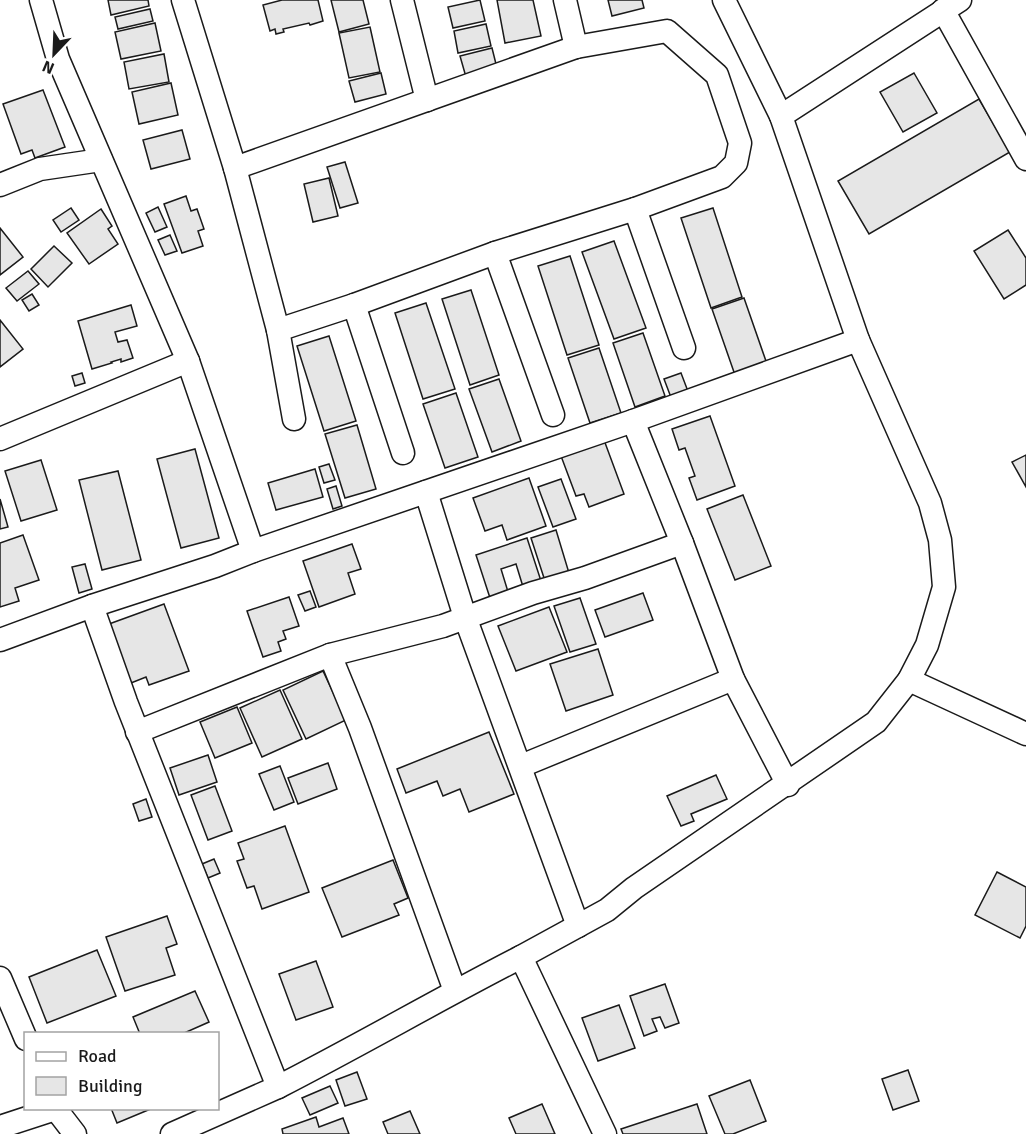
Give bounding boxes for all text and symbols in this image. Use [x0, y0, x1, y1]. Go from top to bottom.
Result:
north arrow [24, 24, 84, 84]
text: N [39, 56, 58, 78]
legend [24, 1032, 219, 1110]
text: Road [78, 1045, 117, 1067]
text: Building [78, 1075, 142, 1097]

